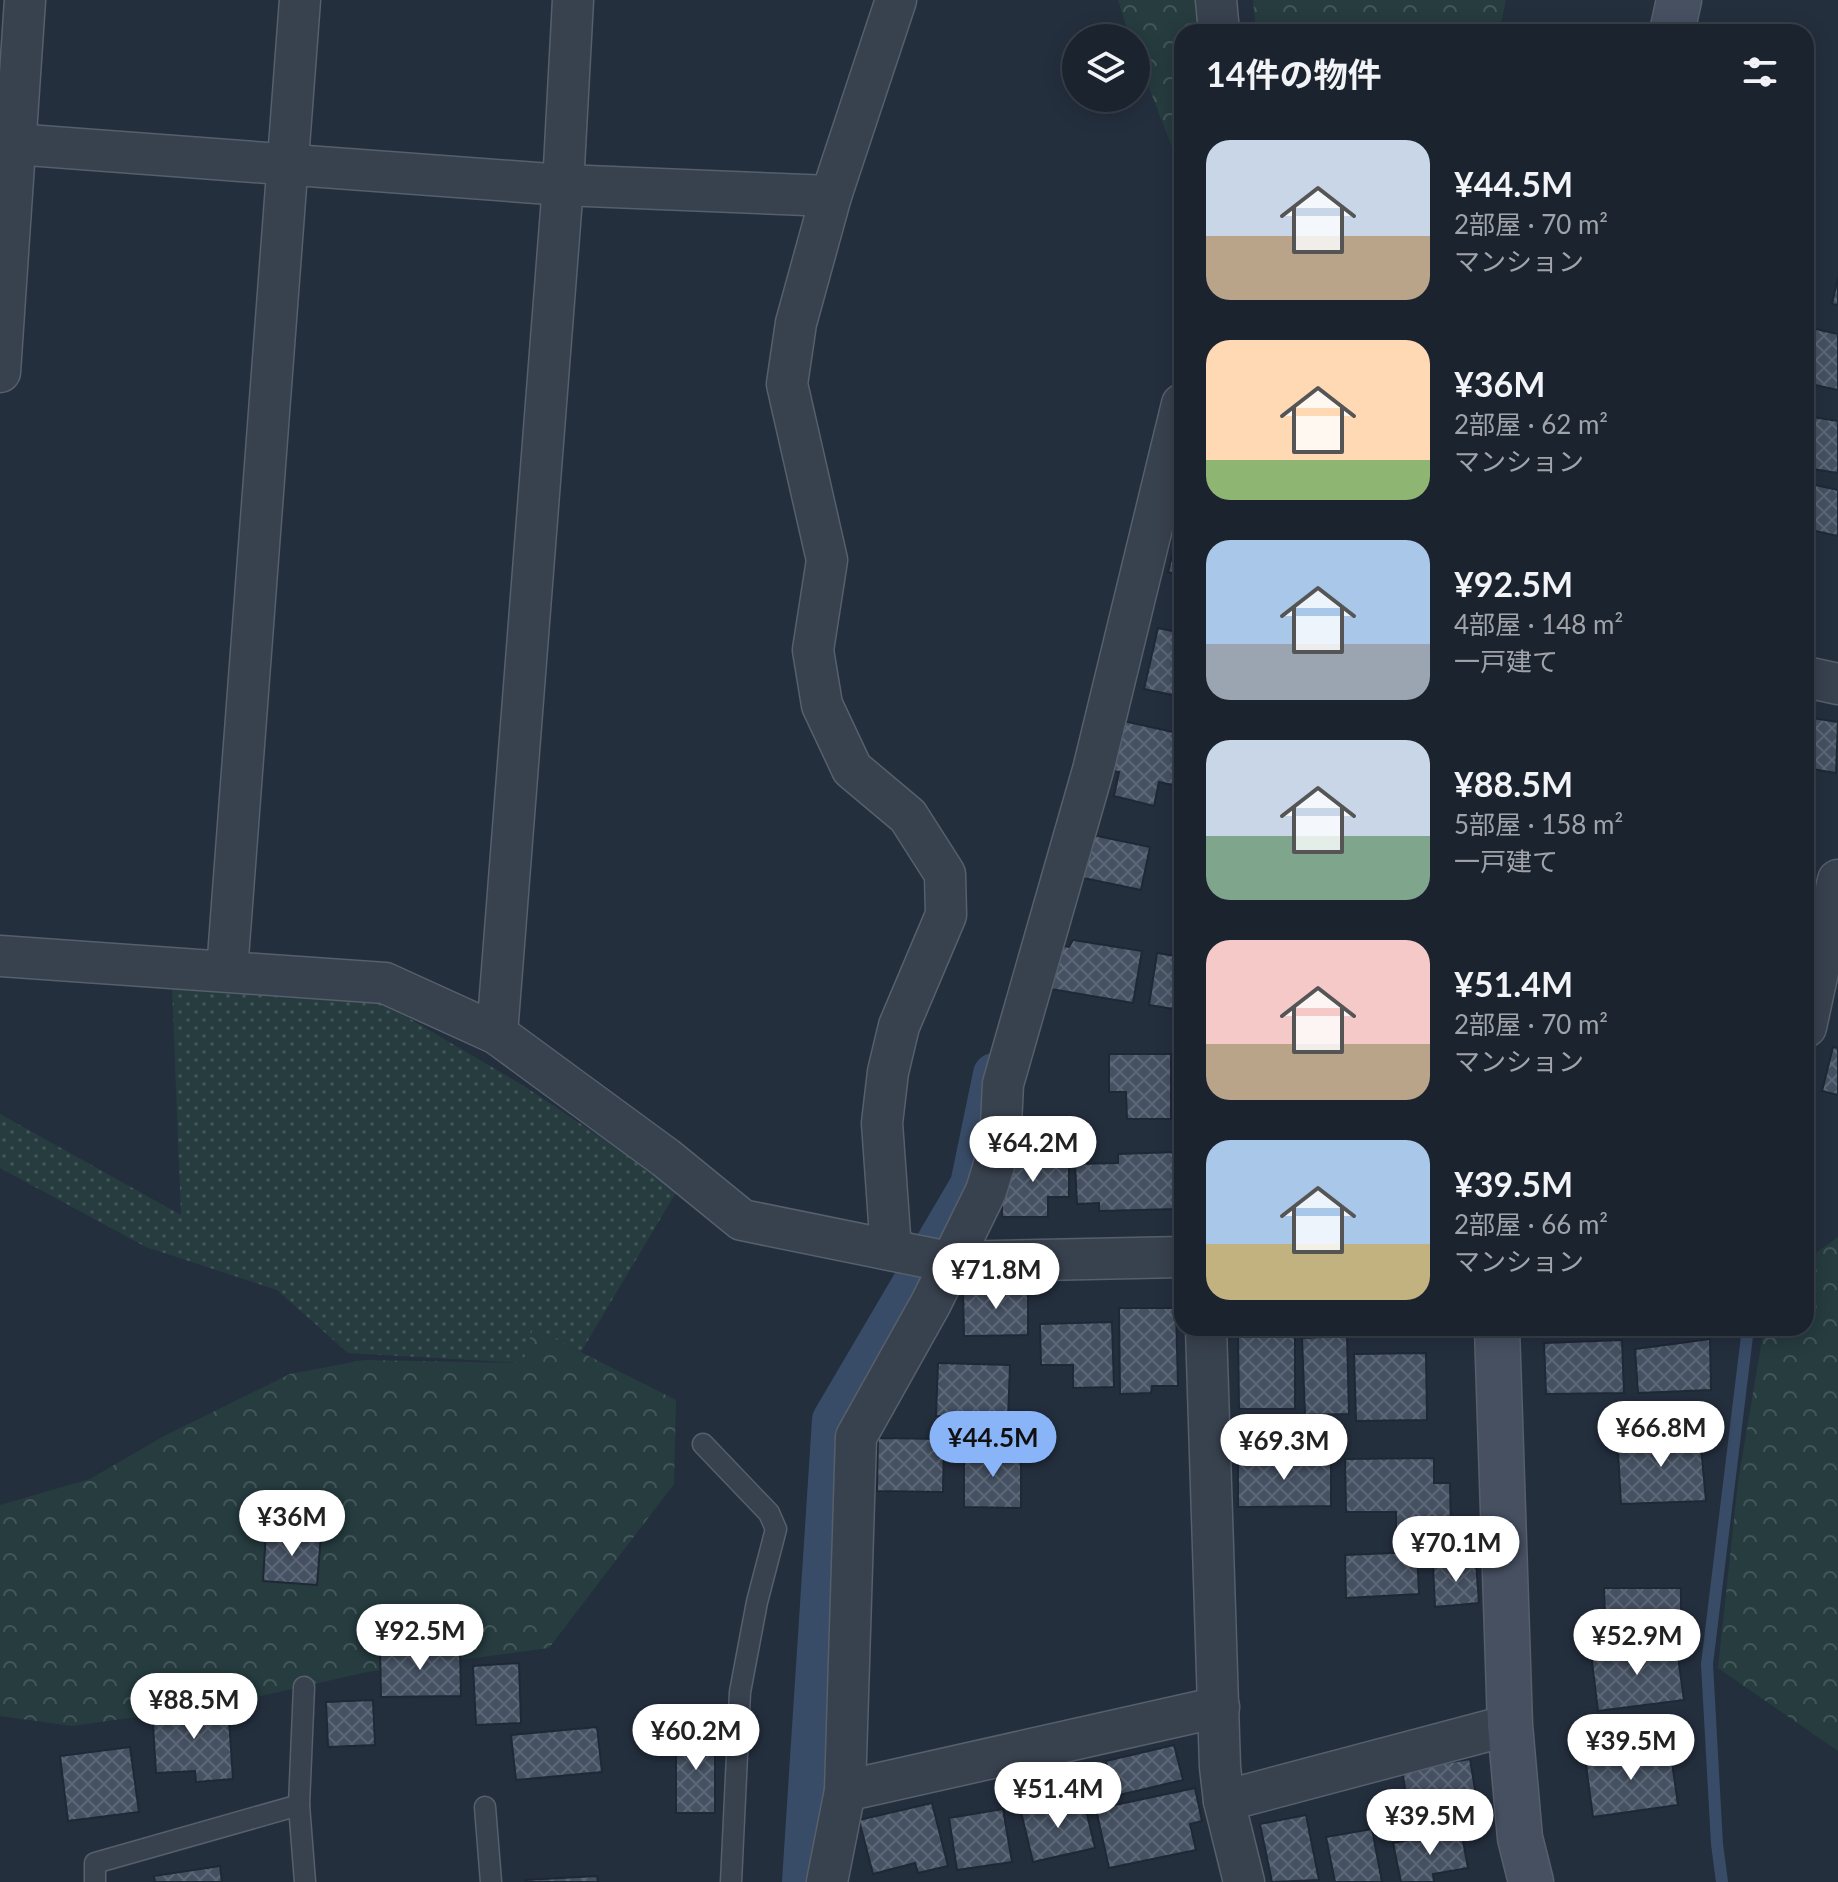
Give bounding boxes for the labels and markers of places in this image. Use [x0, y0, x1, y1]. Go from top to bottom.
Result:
pin: ¥64.2M [968, 1116, 1098, 1184]
pin: ¥71.8M [931, 1243, 1061, 1311]
pin: ¥66.8M [1596, 1401, 1726, 1469]
pin: ¥44.5M [928, 1411, 1058, 1479]
pin: ¥69.3M [1219, 1414, 1349, 1482]
pin: ¥36M [245, 1490, 339, 1558]
pin: ¥70.1M [1391, 1516, 1521, 1584]
pin: ¥92.5M [355, 1604, 485, 1672]
pin: ¥52.9M [1572, 1609, 1702, 1677]
pin: ¥88.5M [129, 1673, 259, 1741]
pin: ¥60.2M [631, 1704, 761, 1772]
pin: ¥39.5M [1566, 1714, 1696, 1782]
pin: ¥51.4M [993, 1762, 1123, 1830]
pin: ¥39.5M [1365, 1789, 1495, 1857]

